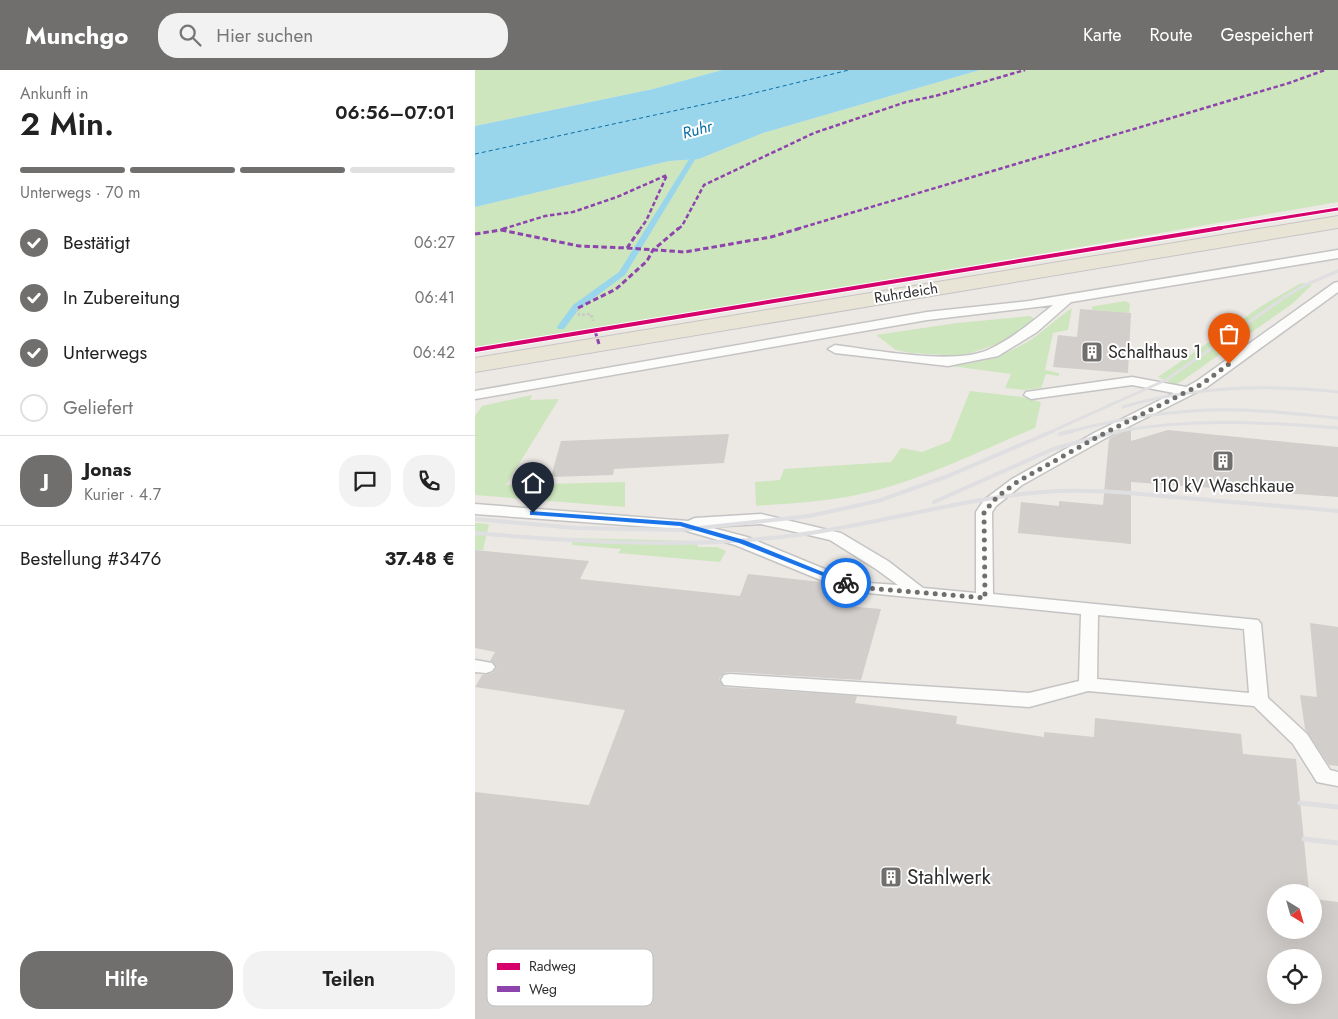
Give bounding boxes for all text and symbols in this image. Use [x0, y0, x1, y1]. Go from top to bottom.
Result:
search box [158, 13, 508, 58]
text: Munchgo [25, 18, 128, 53]
icon: search [176, 21, 204, 49]
text: Hier suchen [216, 22, 313, 49]
text: Karte [1083, 22, 1122, 48]
text: Route [1150, 22, 1192, 48]
text: Gespeichert [1220, 22, 1313, 48]
text: Ankunft in [20, 82, 88, 105]
text: 06:56–07:01 [335, 99, 455, 126]
text: 2 Min. [20, 101, 114, 147]
water label: Ruhr [680, 114, 716, 145]
text: Unterwegs · 70 m [20, 181, 141, 204]
icon: check [20, 229, 48, 257]
text: Bestätigt [63, 229, 130, 256]
text: 06:27 [414, 231, 455, 254]
street label: Ruhrdeich [872, 277, 940, 309]
icon: check [20, 284, 48, 312]
text: In Zubereitung [63, 284, 180, 311]
text: 06:41 [415, 286, 455, 309]
pin [1208, 313, 1250, 364]
icon: bag [1215, 320, 1243, 348]
icon: check [20, 339, 48, 367]
text: Unterwegs [63, 339, 147, 366]
place label: Schalthaus 1 [1108, 339, 1201, 365]
building icon: Schalthaus 1 [1080, 340, 1104, 364]
text: 06:42 [413, 341, 455, 364]
text: Geliefert [63, 394, 133, 421]
building icon: 110 kV Waschkaue [1211, 449, 1235, 473]
button: chat [339, 455, 391, 507]
button: phone [403, 455, 455, 507]
text: Jonas [84, 456, 131, 483]
pin [512, 462, 554, 513]
text: J [43, 467, 49, 494]
icon: home [519, 469, 547, 497]
place label: 110 kV Waschkaue [1152, 473, 1294, 499]
text: Kurier · 4.7 [84, 483, 161, 506]
text: Bestellung #3476 [20, 545, 161, 572]
text: 37.48 € [384, 545, 455, 572]
courier [821, 558, 871, 608]
icon: bike [832, 569, 860, 597]
place label: Stahlwerk [907, 862, 991, 892]
building icon: Stahlwerk [879, 865, 903, 889]
north arrow [1267, 884, 1323, 939]
map controls [1267, 884, 1322, 1004]
legend [487, 949, 653, 1006]
button: locate [1267, 949, 1322, 1004]
button: Hilfe [20, 951, 233, 1009]
button: Teilen [243, 951, 455, 1009]
text: Radweg [529, 956, 576, 976]
text: Weg [529, 979, 557, 999]

